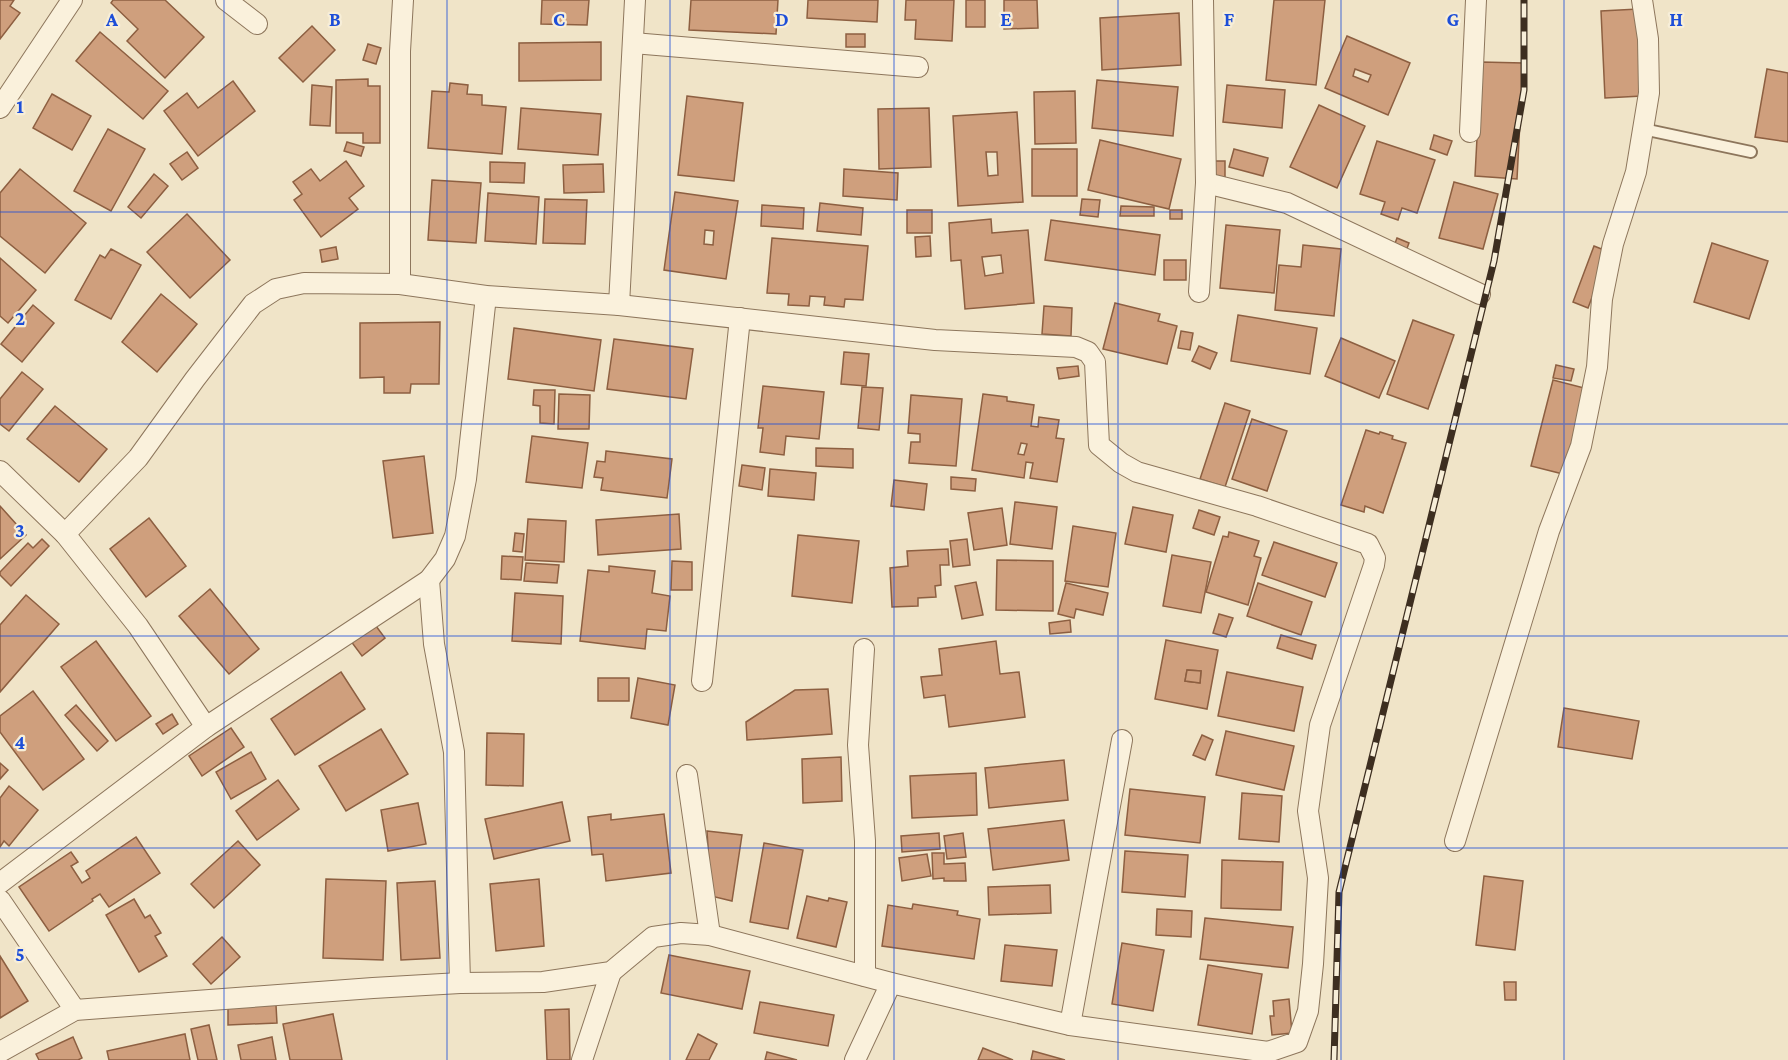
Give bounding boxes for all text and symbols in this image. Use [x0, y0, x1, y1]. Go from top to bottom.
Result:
text: A [105, 8, 119, 30]
text: B [329, 8, 341, 30]
text: C [553, 8, 565, 30]
text: D [775, 8, 789, 30]
text: E [1000, 8, 1012, 30]
text: F [1224, 8, 1235, 30]
text: G [1447, 8, 1460, 30]
text: H [1669, 8, 1683, 30]
text: 1 [16, 95, 24, 117]
text: 2 [15, 307, 25, 329]
text: 3 [15, 519, 25, 541]
text: 4 [15, 731, 26, 753]
text: 5 [15, 943, 25, 965]

